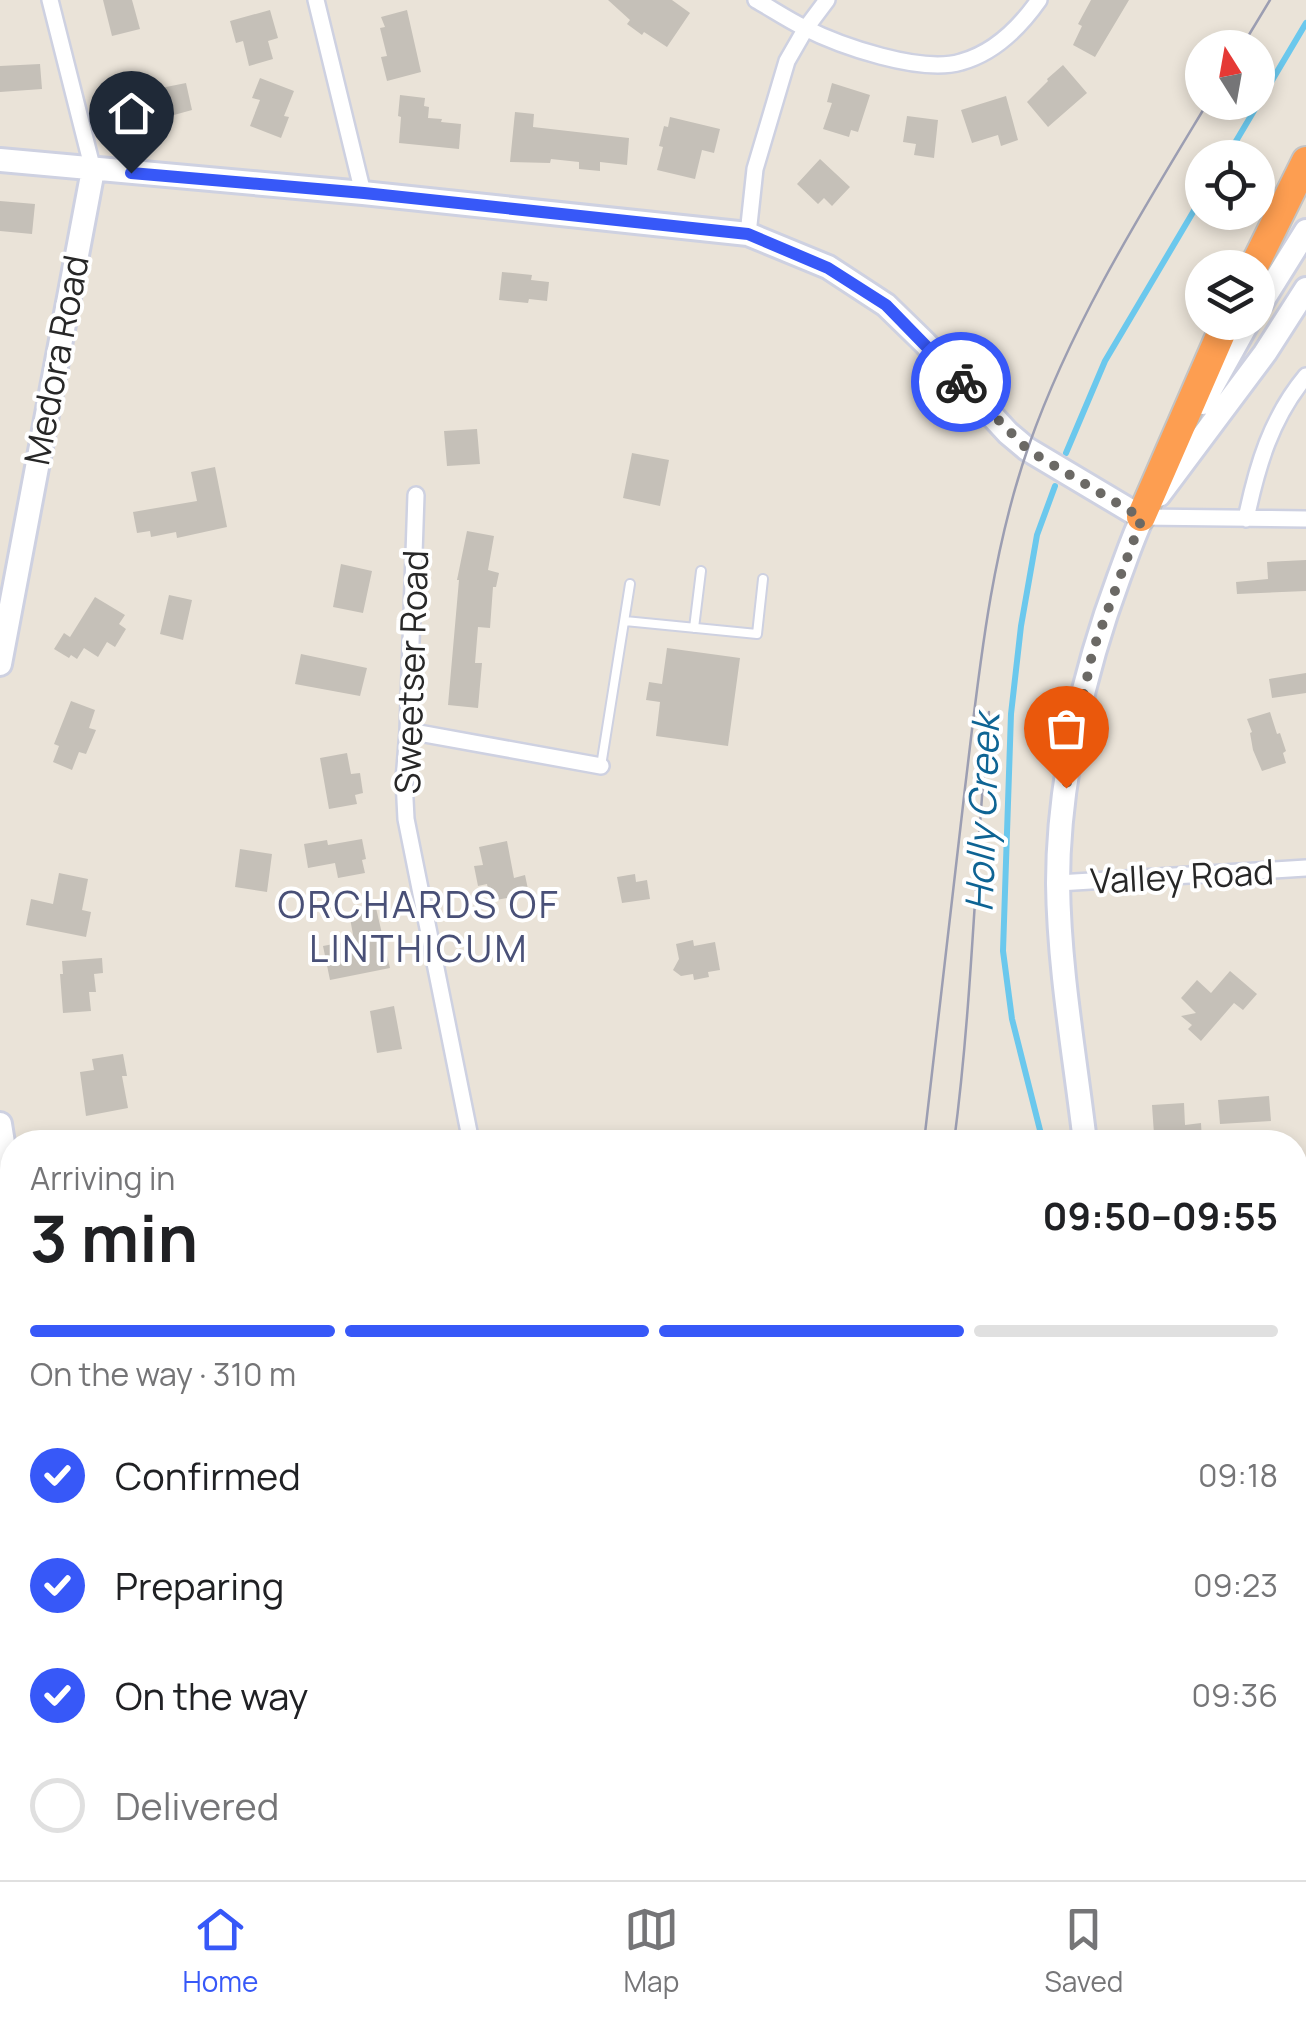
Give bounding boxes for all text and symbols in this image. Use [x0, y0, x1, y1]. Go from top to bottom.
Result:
north arrow [1185, 30, 1275, 120]
map controls [1185, 30, 1275, 340]
pin [89, 71, 174, 174]
icon: home [104, 86, 159, 141]
button: locate [1185, 140, 1275, 230]
button: layers [1185, 250, 1275, 340]
street label: Medora Road [12, 251, 100, 469]
courier [911, 332, 1011, 432]
icon: bike [934, 355, 989, 410]
street label: Sweetser Road [383, 549, 439, 795]
pin [1024, 686, 1109, 789]
icon: bag [1039, 701, 1094, 756]
water label: Holly Creek [952, 708, 1011, 913]
street label: Valley Road [1089, 847, 1275, 905]
district label: ORCHARDS OF LINTHICUM [278, 877, 560, 973]
text: Arriving in [30, 1156, 175, 1200]
text: 09:50–09:55 [1042, 1189, 1278, 1241]
text: 3 min [30, 1193, 198, 1282]
text: On the way · 310 m [30, 1352, 296, 1396]
icon: check [30, 1448, 85, 1503]
text: Confirmed [115, 1449, 301, 1501]
text: 09:18 [1198, 1453, 1278, 1497]
icon: check [30, 1558, 85, 1613]
text: Preparing [115, 1559, 284, 1611]
text: 09:23 [1193, 1563, 1278, 1607]
icon: check [30, 1668, 85, 1723]
text: On the way [115, 1669, 308, 1721]
text: 09:36 [1192, 1673, 1278, 1717]
text: Delivered [115, 1779, 279, 1831]
tab: Home [183, 1902, 258, 2000]
tab: Map [624, 1902, 679, 2000]
tab: Saved [1044, 1902, 1123, 2000]

